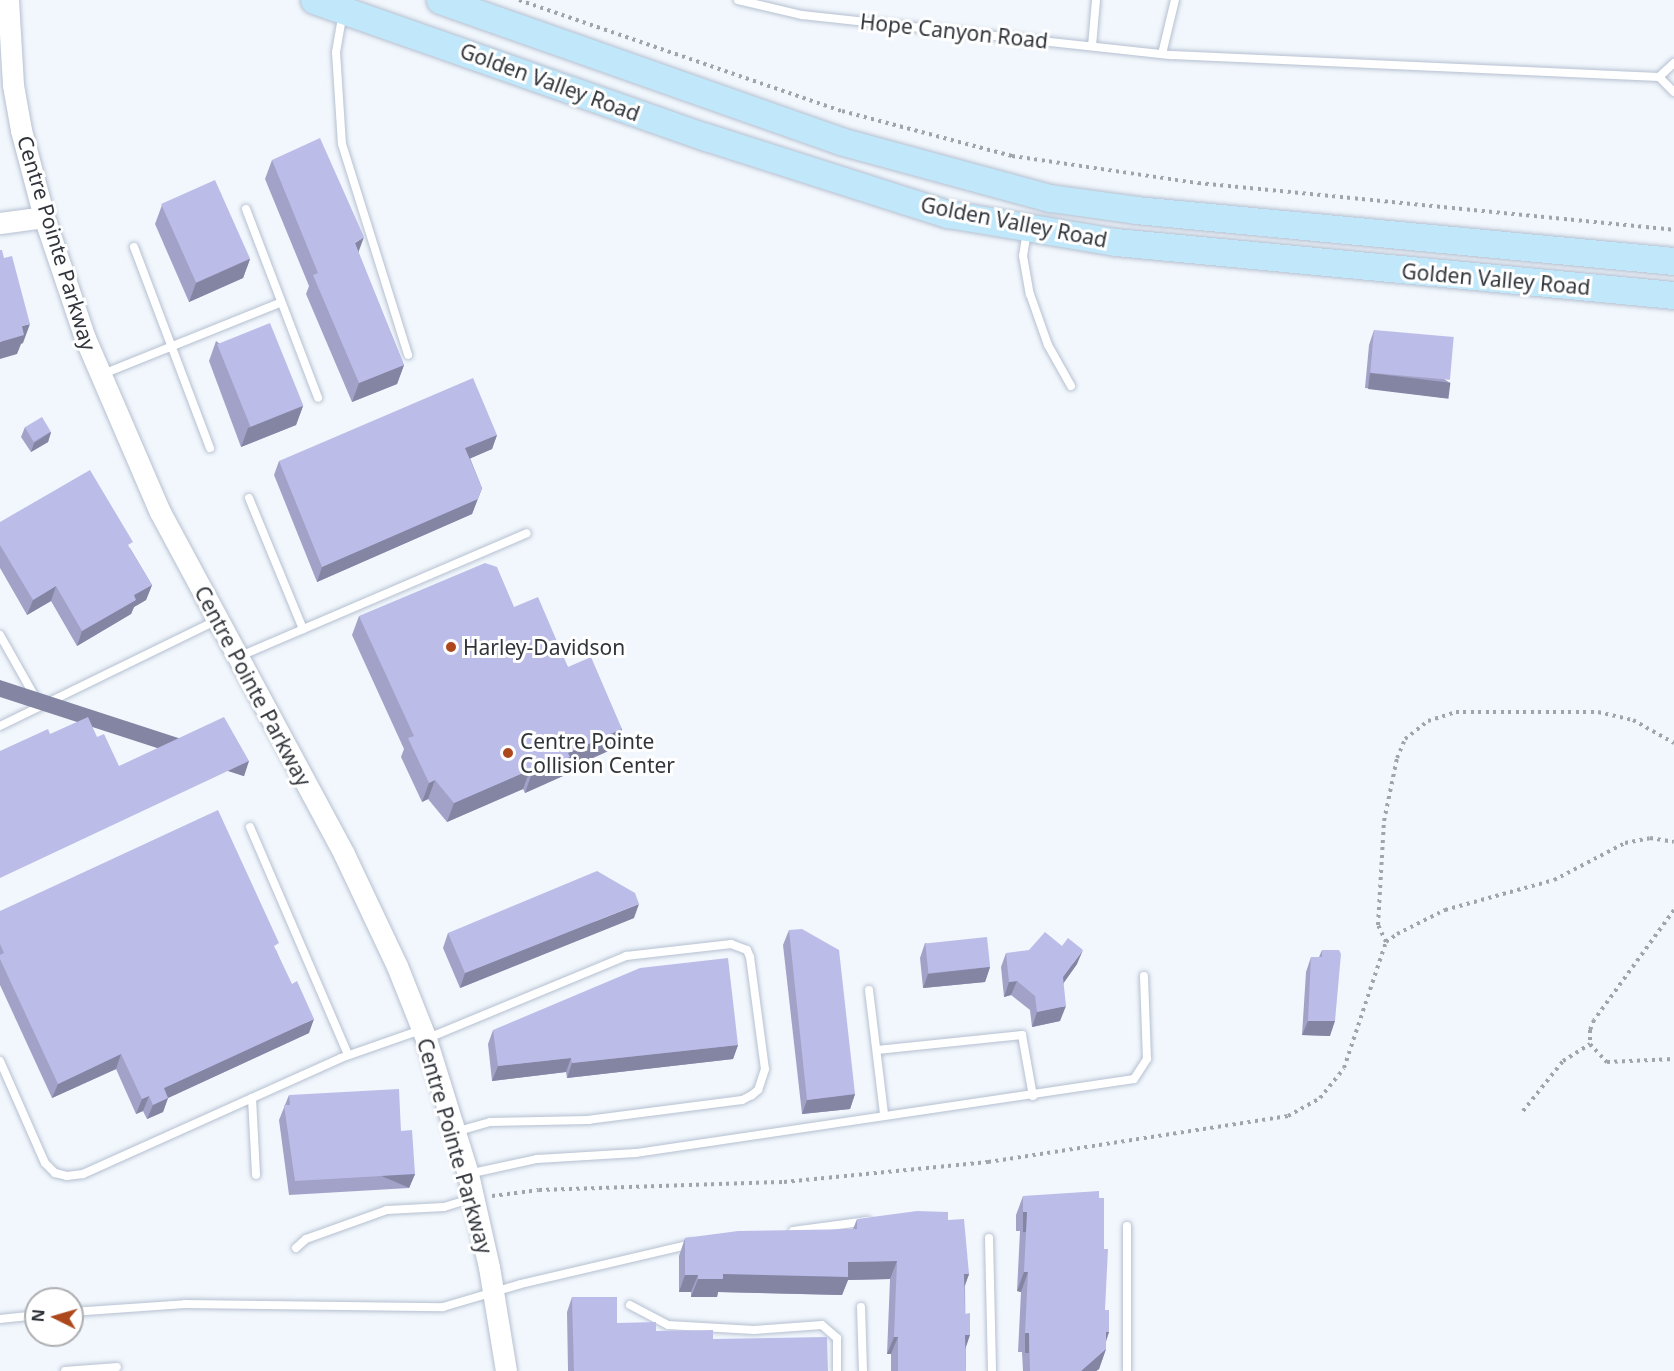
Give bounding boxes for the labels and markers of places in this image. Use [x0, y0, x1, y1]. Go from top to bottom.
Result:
place label: Harley-Davidson [463, 634, 625, 660]
marker: Harley-Davidson [444, 640, 458, 654]
place label: Centre Pointe Collision Center [520, 728, 675, 778]
marker: Centre Pointe Collision Center [501, 746, 515, 760]

